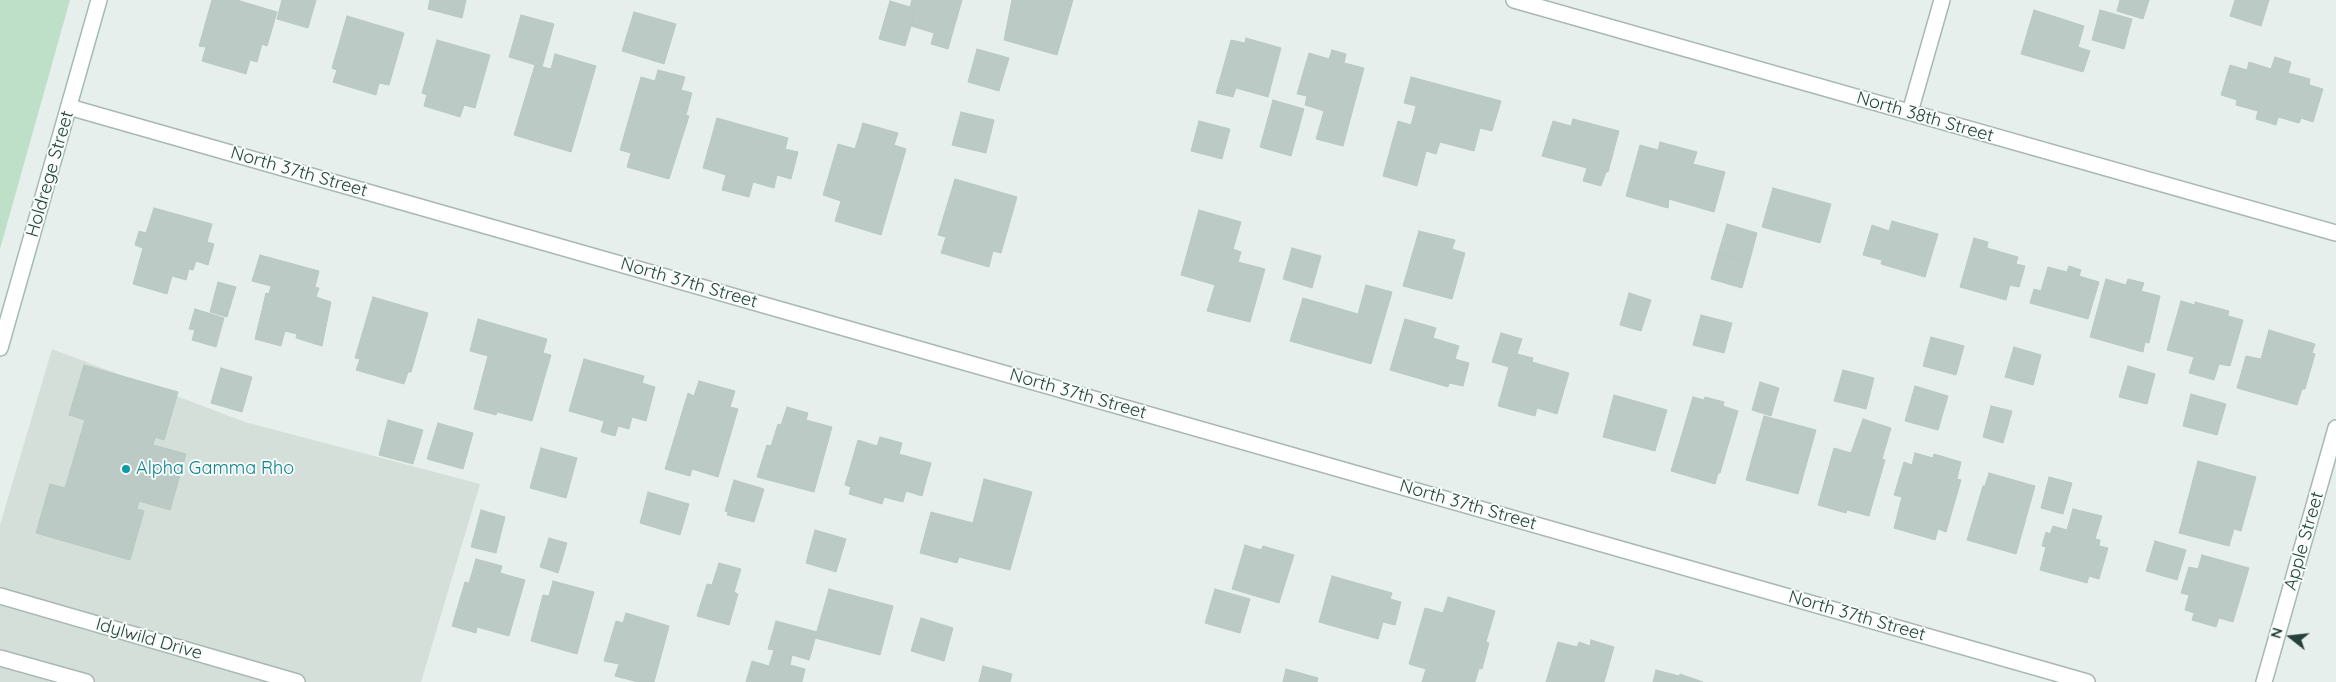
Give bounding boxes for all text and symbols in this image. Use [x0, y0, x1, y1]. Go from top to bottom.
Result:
street label: North 38th Street [1854, 87, 1996, 147]
street label: Holdrege Street [22, 108, 78, 240]
street label: North 37th Street [228, 142, 370, 202]
street label: North 37th Street [618, 253, 760, 313]
street label: North 37th Street [1007, 364, 1149, 424]
place label: Alpha Gamma Rho [136, 458, 294, 480]
marker: Alpha Gamma Rho [120, 463, 132, 475]
street label: North 37th Street [1397, 475, 1539, 535]
street label: Apple Street [2280, 489, 2328, 593]
street label: North 37th Street [1786, 586, 1928, 646]
north arrow [2266, 612, 2316, 662]
street label: Idylwild Drive [93, 613, 205, 665]
text: N [2267, 625, 2287, 640]

